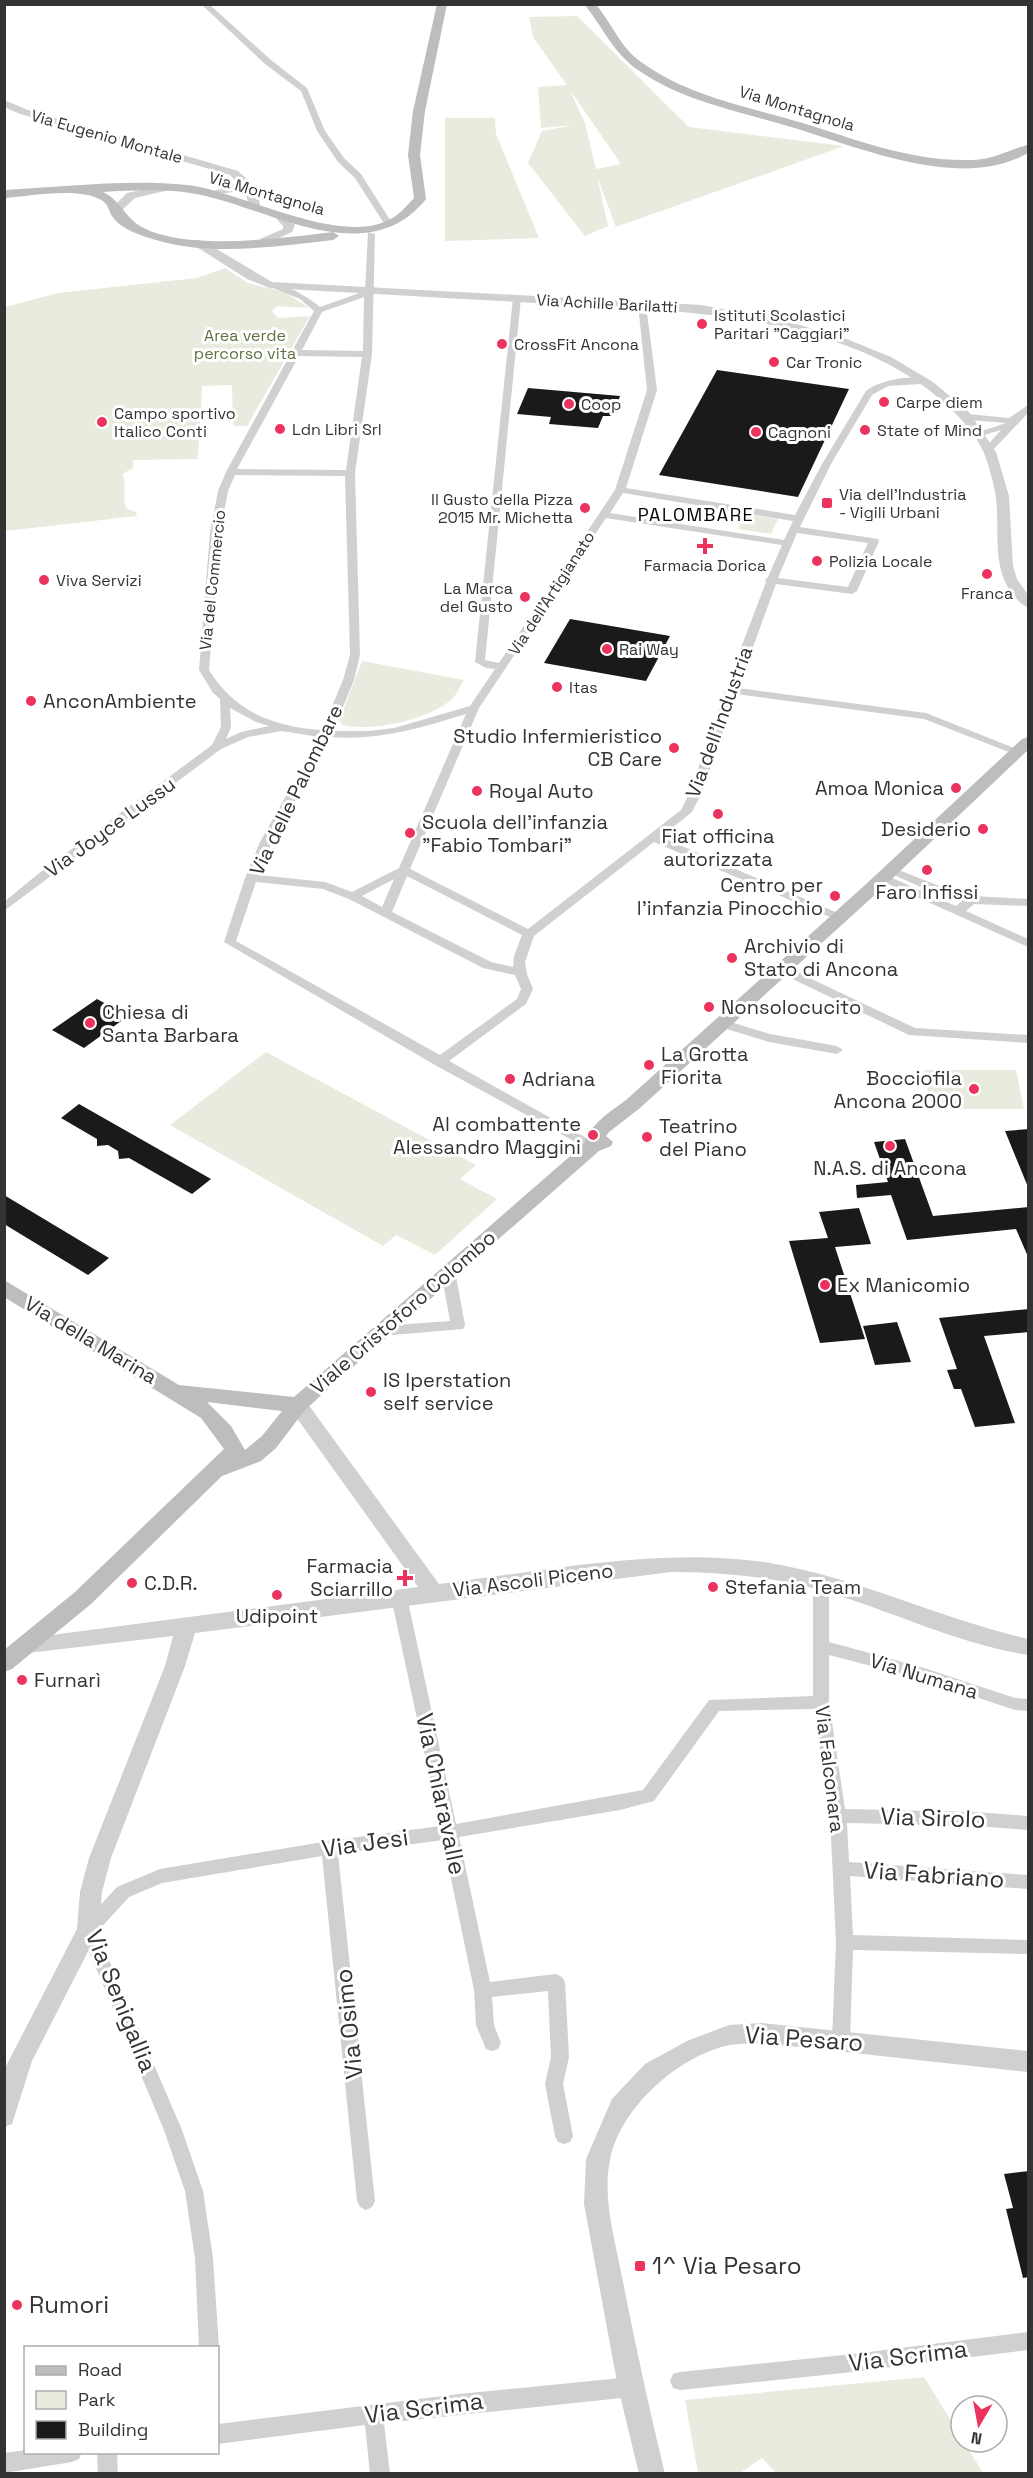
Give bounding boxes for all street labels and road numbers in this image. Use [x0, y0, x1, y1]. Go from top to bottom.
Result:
street label: Via Montagnola [736, 81, 857, 136]
street label: Via Eugenio Montale [29, 105, 185, 168]
street label: Via Montagnola [206, 167, 327, 220]
street label: Via Achille Barilatti [536, 289, 678, 318]
street label: Via del Commercio [195, 509, 230, 651]
street label: Via dell'Artigianato [504, 527, 599, 659]
street label: Via dell'Industria [680, 643, 758, 801]
street label: Via delle Palombare [243, 700, 349, 880]
street label: Via Joyce Lussu [40, 771, 180, 883]
street label: Viale Cristoforo Colombo [305, 1224, 501, 1400]
street label: Via della Marina [20, 1290, 162, 1390]
street label: Via Ascoli Piceno [451, 1557, 615, 1603]
street label: Via Numana [867, 1647, 981, 1705]
street label: Via Falconara [809, 1704, 851, 1834]
street label: Via Chiaravalle [409, 1710, 474, 1878]
street label: Via Sirolo [880, 1800, 986, 1835]
street label: Via Jesi [320, 1821, 410, 1864]
street label: Via Fabriano [863, 1854, 1005, 1895]
street label: Via Senigallia [79, 1925, 164, 2077]
street label: Via Osimo [327, 1967, 370, 2081]
street label: Via Pesaro [744, 2019, 864, 2058]
street label: Via Scrima [847, 2333, 969, 2378]
street label: Via Scrima [363, 2385, 485, 2430]

